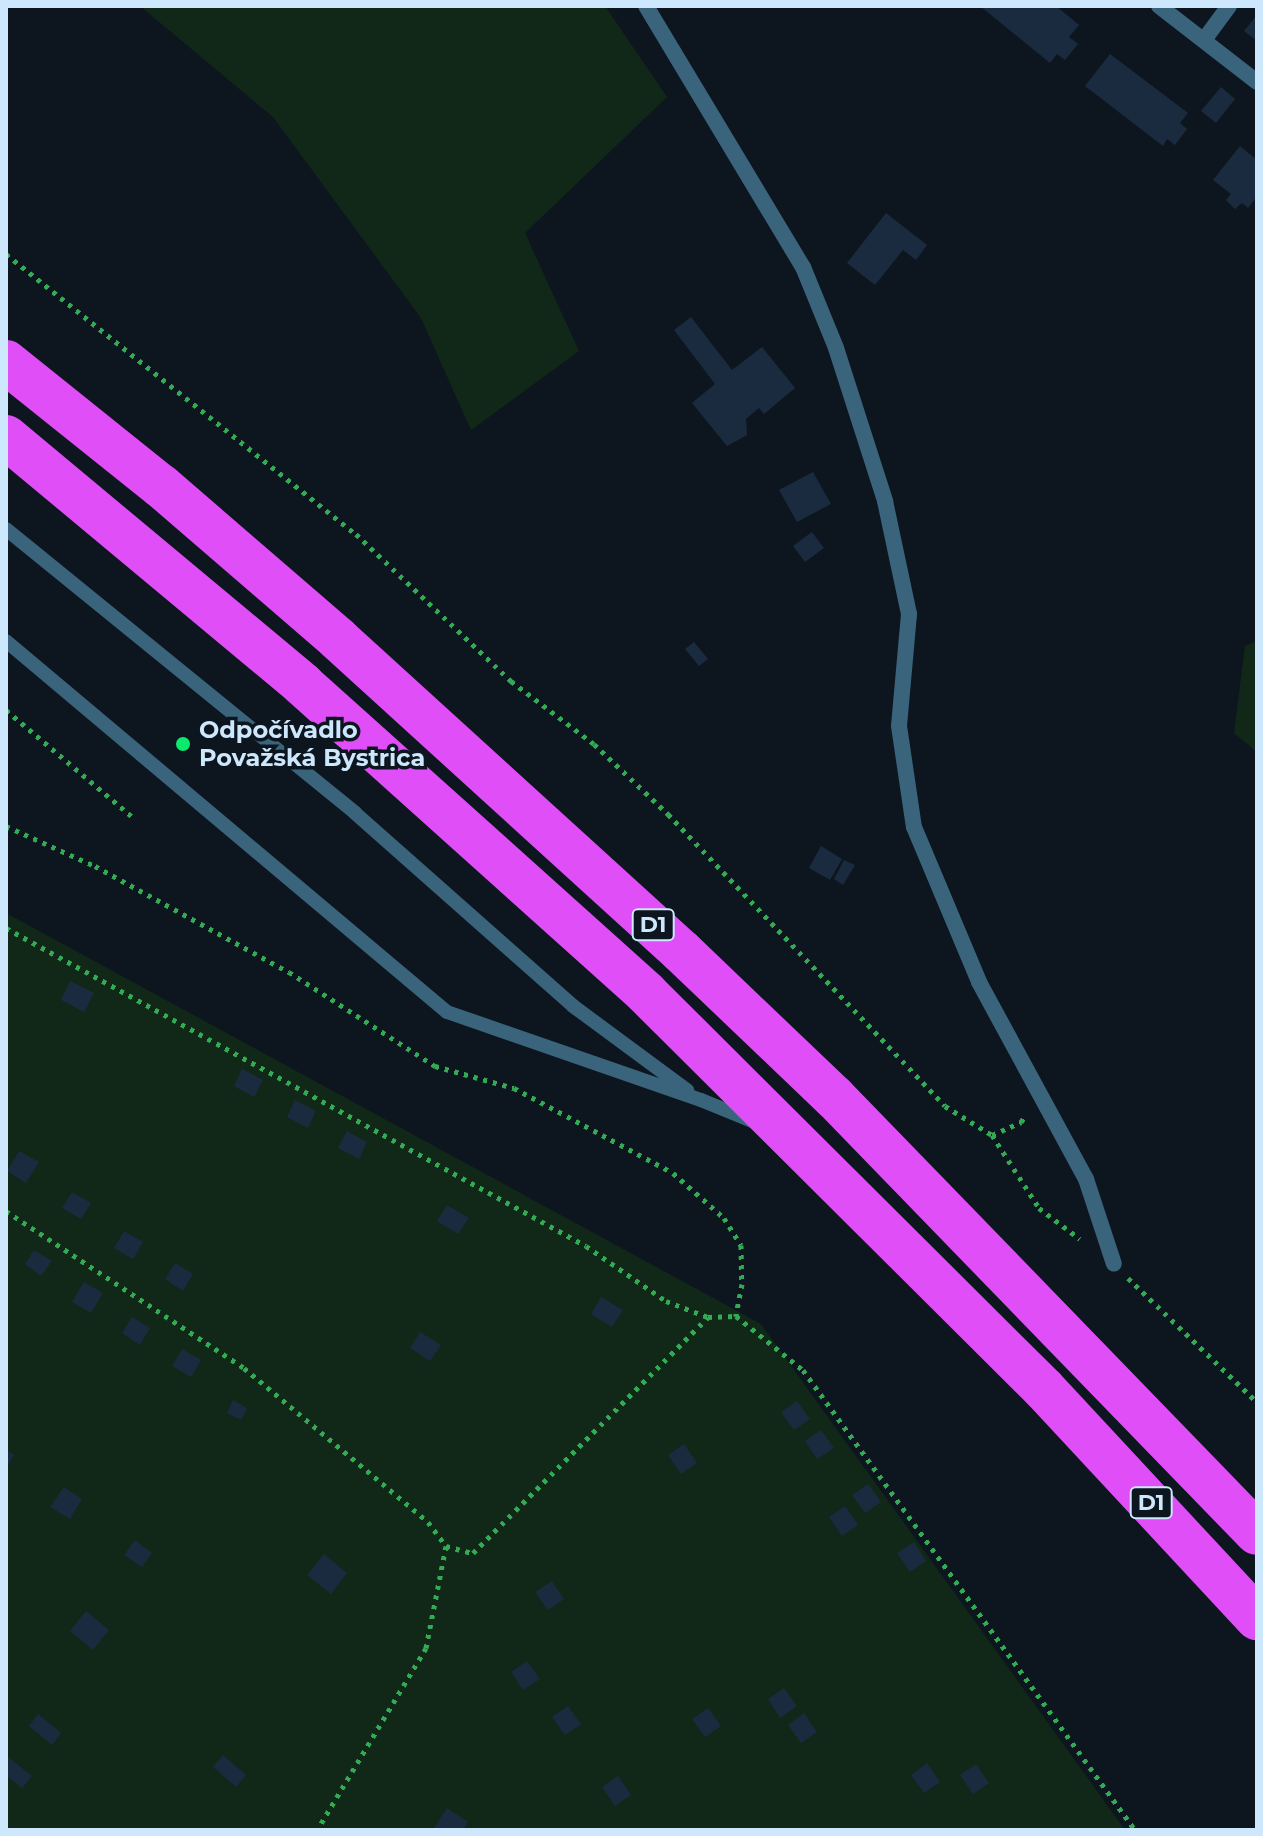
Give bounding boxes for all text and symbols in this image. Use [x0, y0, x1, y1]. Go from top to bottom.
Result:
place label: Odpočívadlo Považská Bystrica [199, 716, 425, 772]
marker: Odpočívadlo Považská Bystrica [174, 735, 192, 753]
road number: D1 [631, 907, 675, 943]
road number: D1 [1129, 1485, 1173, 1521]

